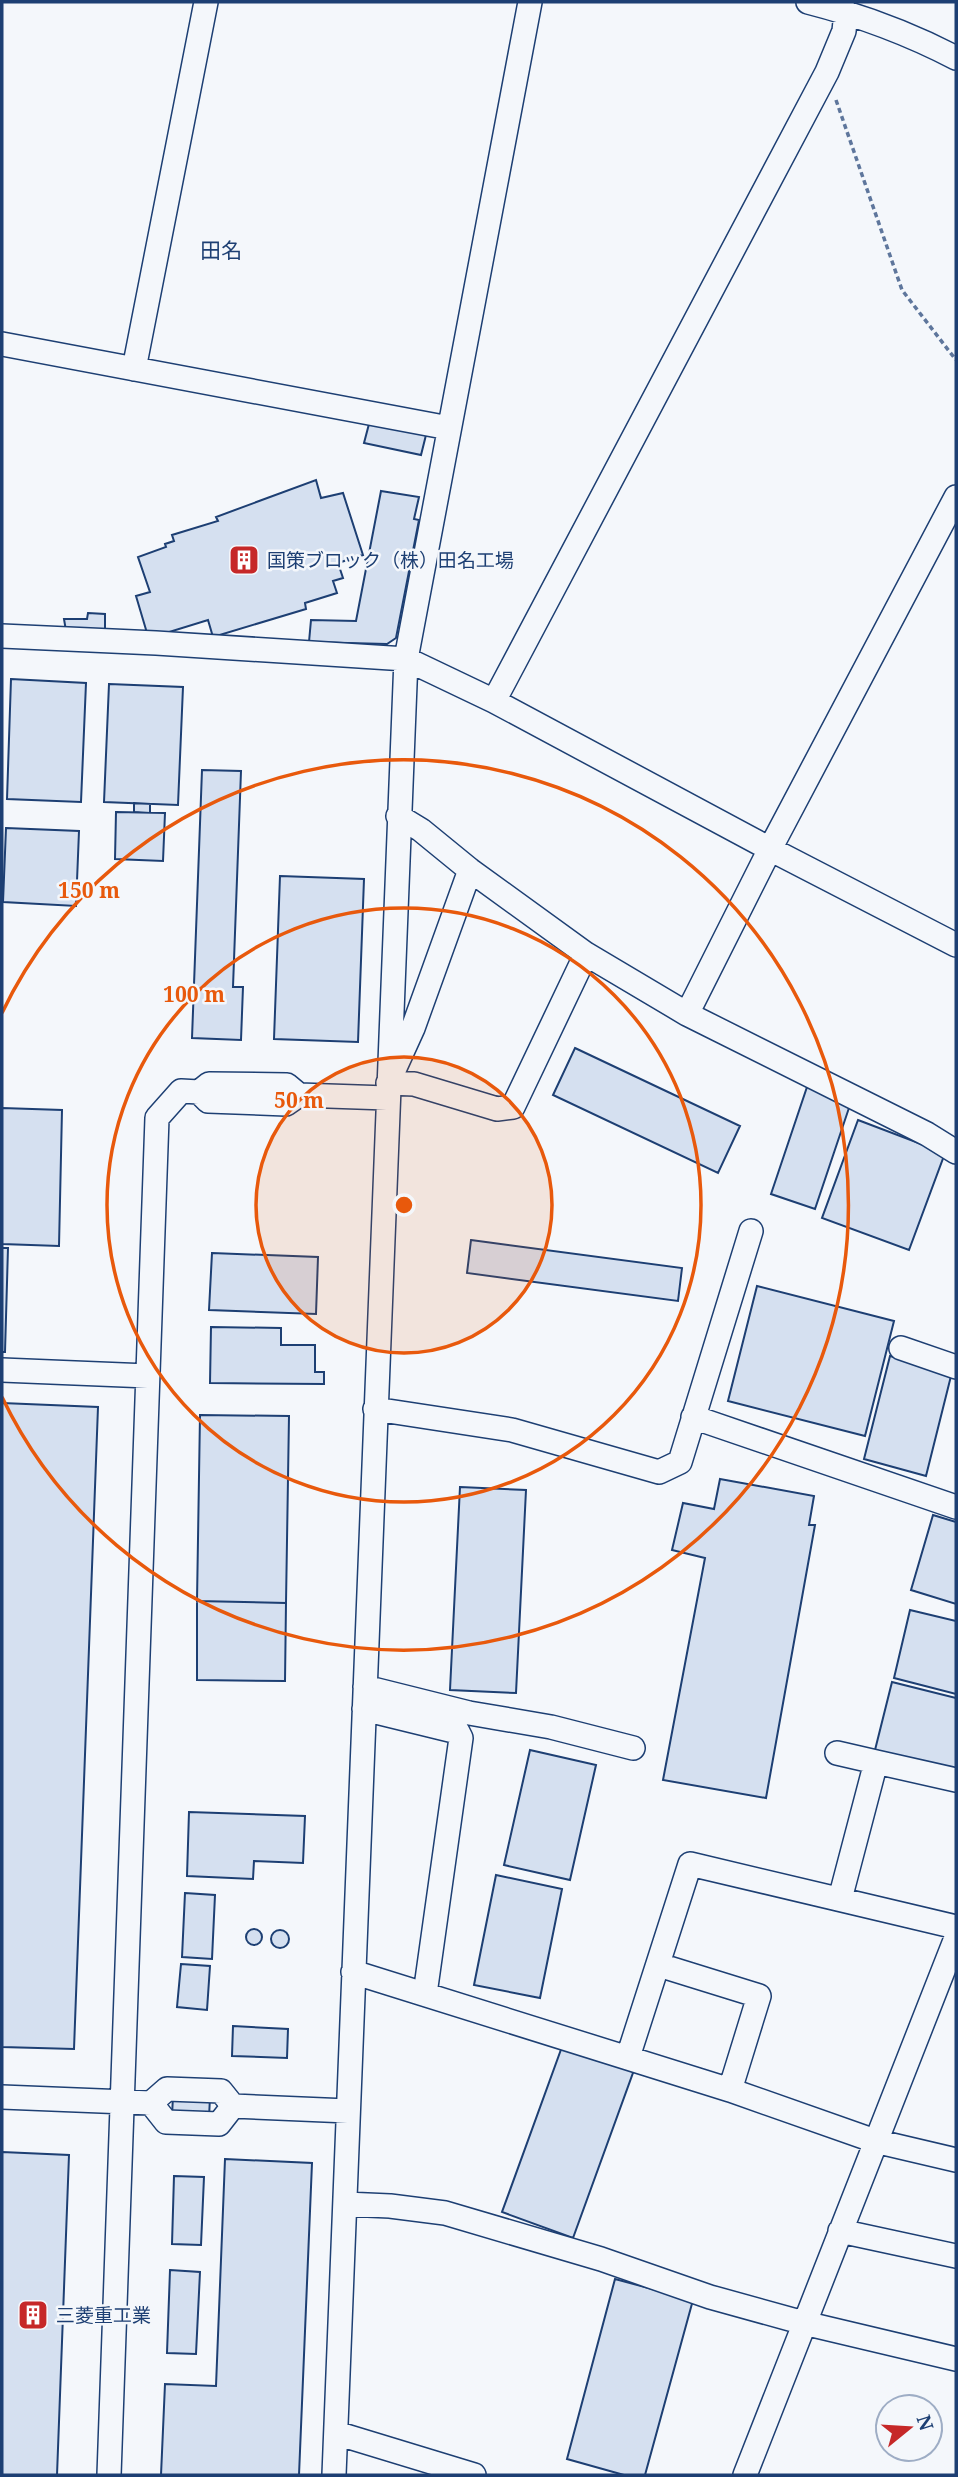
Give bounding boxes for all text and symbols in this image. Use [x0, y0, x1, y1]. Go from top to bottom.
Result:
district label: 田名 [200, 236, 242, 264]
building icon: 国策ブロック（株）田名工場 [227, 543, 261, 577]
place label: 国策ブロック（株）田名工場 [267, 547, 514, 573]
text: 150 m [58, 876, 120, 904]
text: 100 m [163, 980, 225, 1008]
text: 50 m [274, 1086, 324, 1114]
centre of rings [392, 1193, 416, 1217]
building icon: 三菱重工業 [16, 2298, 50, 2332]
place label: 三菱重工業 [56, 2302, 151, 2328]
north arrow [874, 2393, 944, 2463]
text: N [910, 2412, 940, 2434]

